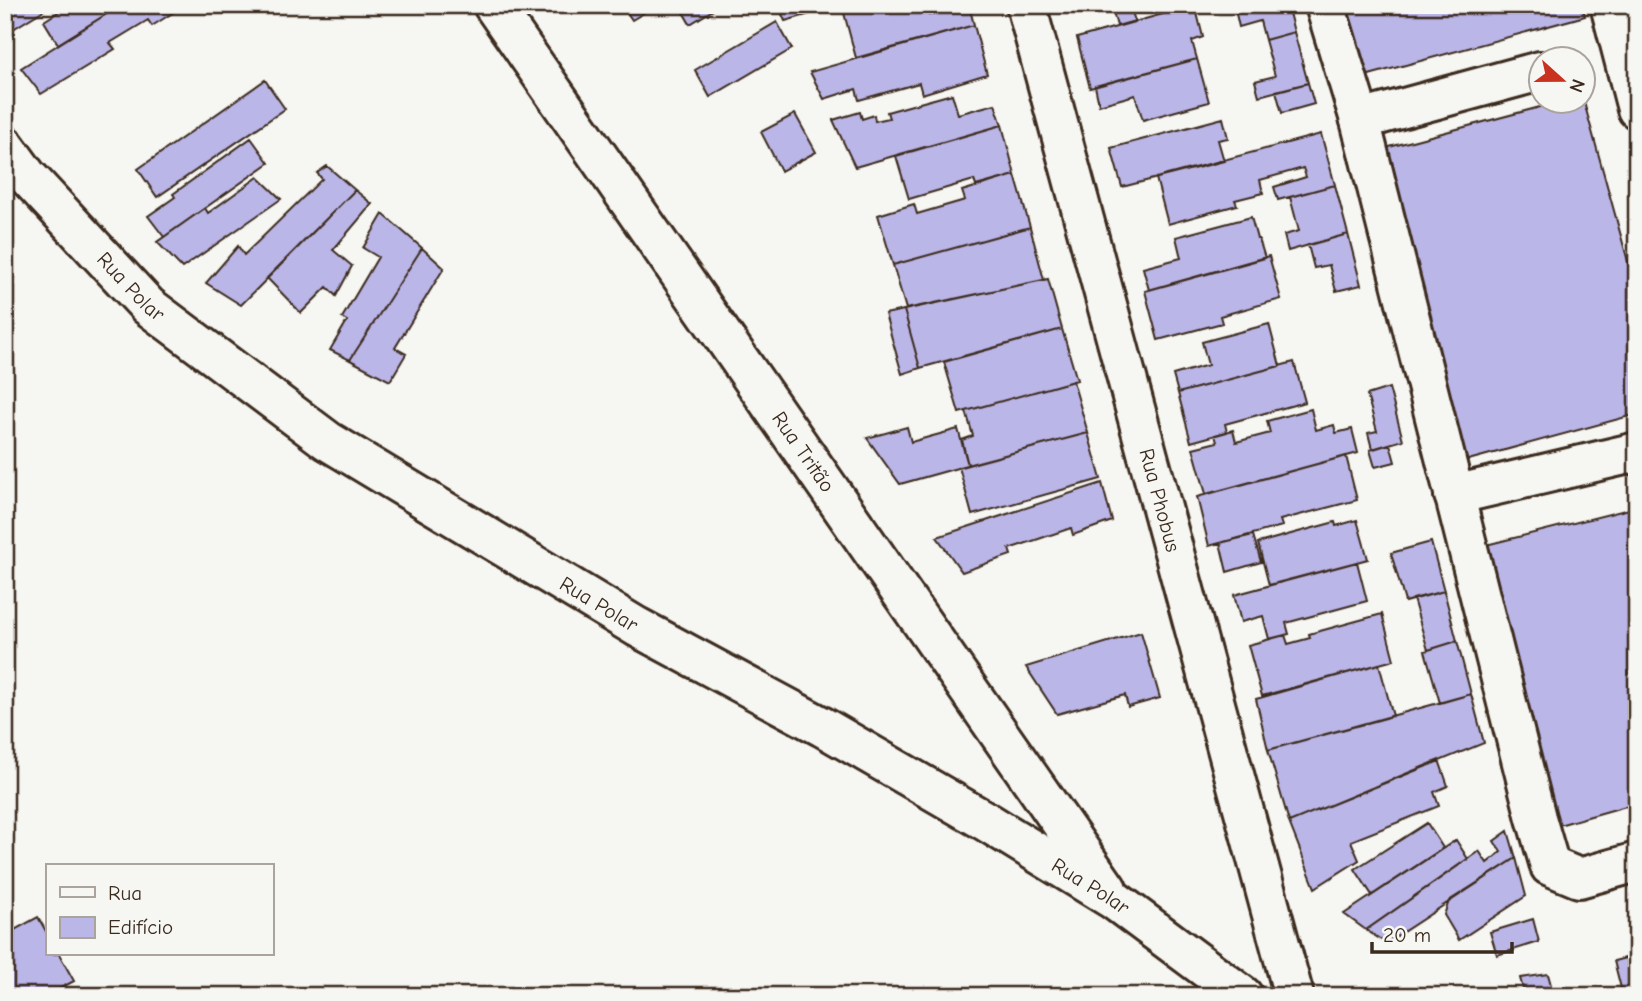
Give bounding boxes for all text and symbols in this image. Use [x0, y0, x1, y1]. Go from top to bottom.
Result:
north arrow [1526, 46, 1596, 116]
text: N [1564, 76, 1589, 95]
street label: Rua Polar [92, 247, 170, 327]
street label: Rua Tritão [767, 407, 840, 497]
street label: Rua Phobus [1135, 446, 1185, 555]
street label: Rua Polar [555, 571, 643, 637]
street label: Rua Polar [1048, 853, 1135, 920]
legend [46, 864, 273, 956]
text: Rua [108, 881, 142, 905]
scale bar [1372, 910, 1512, 954]
text: Edifício [108, 915, 173, 939]
text: 20 m [1383, 923, 1431, 947]

